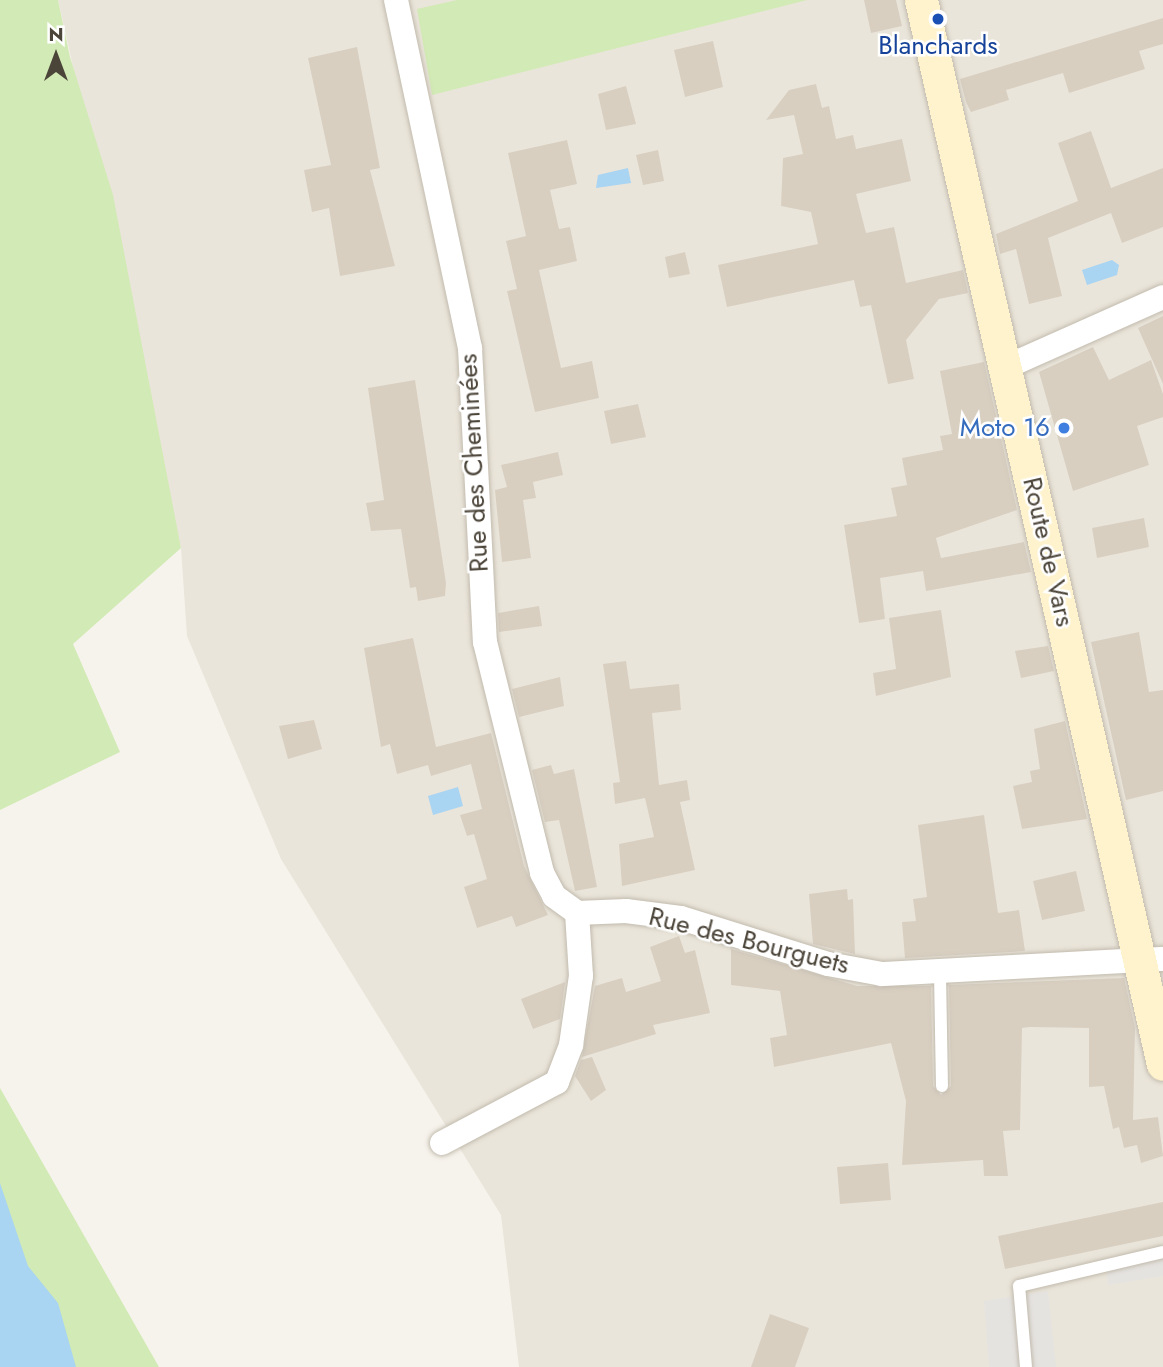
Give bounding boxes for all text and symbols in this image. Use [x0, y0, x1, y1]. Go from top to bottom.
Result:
marker: Blanchards [930, 11, 946, 27]
north arrow [21, 21, 91, 91]
text: N [48, 21, 64, 48]
place label: Blanchards [878, 30, 998, 62]
street label: Rue des Cheminées [453, 353, 495, 573]
place label: Moto 16 [960, 412, 1050, 444]
marker: Moto 16 [1056, 420, 1072, 436]
street label: Route de Vars [1016, 474, 1080, 630]
street label: Rue des Bourguets [646, 901, 852, 981]

